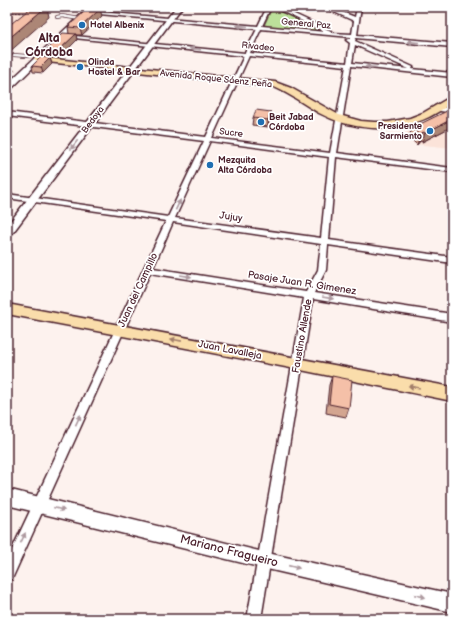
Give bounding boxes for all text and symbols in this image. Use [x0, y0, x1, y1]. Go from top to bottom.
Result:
street label: General Paz [281, 16, 332, 32]
marker: Hotel Albenix [77, 20, 87, 30]
place label: Hotel Albenix [90, 20, 144, 31]
one-way arrow [236, 23, 248, 29]
district label: Alta Córdoba [25, 31, 73, 60]
one-way arrow [407, 38, 419, 45]
street label: Rivadeo [241, 40, 275, 54]
one-way arrow [188, 46, 201, 53]
place label: Olinda Hostel & Bar [88, 57, 141, 78]
marker: Olinda Hostel & Bar [75, 62, 85, 72]
one-way arrow [365, 64, 377, 70]
street label: Avenida Roque Sáenz Peña [159, 68, 273, 90]
street label: Bedoya [79, 104, 107, 136]
place label: Beit Jabad Córdoba [269, 112, 314, 133]
marker: Beit Jabad Córdoba [256, 117, 266, 127]
place label: Presidente Sarmiento [378, 121, 422, 142]
street label: Sucre [219, 126, 244, 140]
marker: Presidente Sarmiento [425, 126, 435, 136]
one-way arrow [70, 140, 78, 151]
place label: Mezquita Alta Córdoba [217, 155, 272, 176]
marker: Mezquita Alta Córdoba [205, 160, 215, 170]
one-way arrow [175, 199, 181, 211]
street label: Jujuy [219, 209, 244, 225]
street label: Juan del Campillo [116, 251, 161, 329]
street label: Pasaje Juan R. Gimenez [247, 269, 357, 298]
one-way arrow [180, 273, 192, 279]
one-way arrow [322, 295, 334, 301]
street label: Faustino Allende [290, 298, 314, 374]
one-way arrow [169, 337, 182, 343]
street label: Juan Lavalleja [197, 338, 263, 362]
one-way arrow [408, 384, 420, 390]
one-way arrow [75, 415, 81, 426]
one-way arrow [53, 506, 65, 512]
street label: Mariano Fragueiro [178, 532, 280, 570]
one-way arrow [20, 533, 26, 544]
one-way arrow [288, 564, 300, 570]
one-way arrow [414, 593, 426, 599]

